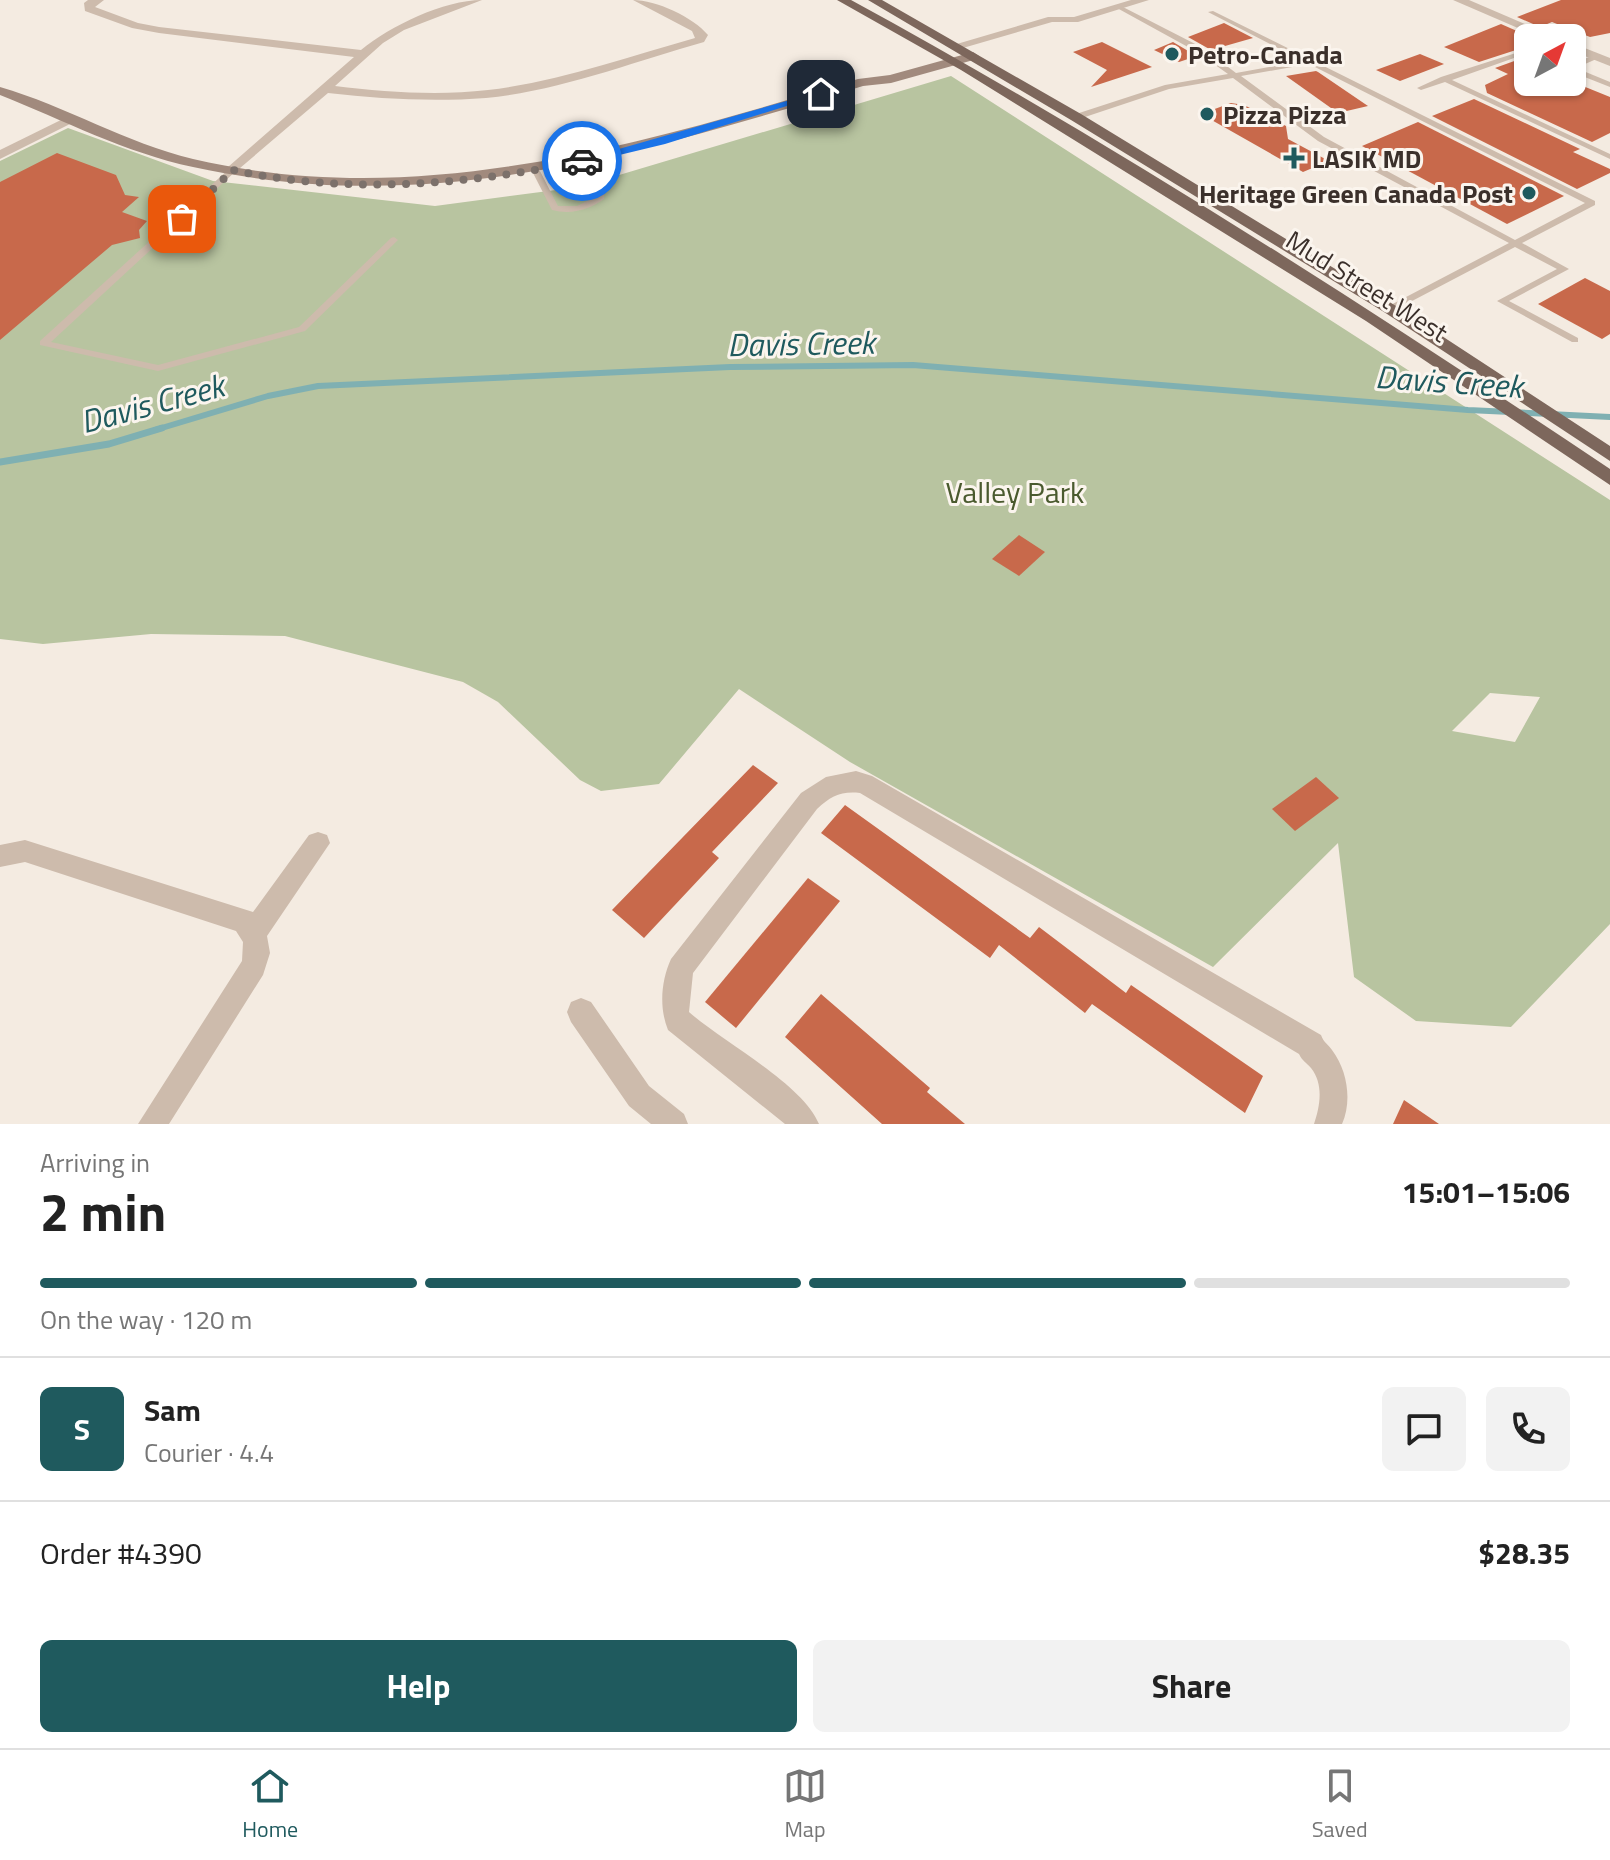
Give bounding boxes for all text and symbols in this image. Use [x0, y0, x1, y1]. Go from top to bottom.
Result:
north arrow [1514, 24, 1586, 96]
map controls [1514, 24, 1586, 96]
place label: Petro-Canada [1188, 35, 1343, 74]
marker: Petro-Canada [1163, 45, 1181, 63]
pin [787, 60, 855, 128]
icon: home [799, 72, 843, 116]
place label: Pizza Pizza [1223, 95, 1347, 134]
marker: Pizza Pizza [1198, 105, 1216, 123]
courier [542, 121, 622, 201]
icon: car [560, 139, 604, 183]
place label: LASIK MD [1312, 139, 1421, 178]
marker: LASIK MD [1283, 147, 1305, 169]
place label: Heritage Green Canada Post [1199, 174, 1513, 213]
marker: Heritage Green Canada Post [1520, 184, 1538, 202]
pin [148, 185, 216, 253]
icon: bag [160, 197, 204, 241]
street label: Mud Street West [1278, 221, 1456, 351]
water label: Davis Creek [727, 318, 879, 368]
water label: Davis Creek [1374, 352, 1528, 410]
water label: Davis Creek [75, 360, 233, 445]
park label: Valley Park [946, 469, 1084, 515]
text: Arriving in [40, 1143, 150, 1182]
text: 15:01–15:06 [1402, 1169, 1570, 1215]
text: 2 min [40, 1172, 166, 1251]
text: On the way · 120 m [40, 1300, 252, 1339]
text: Sam [144, 1387, 201, 1433]
button: chat [1382, 1387, 1466, 1471]
button: phone [1486, 1387, 1570, 1471]
text: S [74, 1406, 90, 1452]
text: Courier · 4.4 [144, 1433, 274, 1472]
text: Order #4390 [40, 1530, 202, 1576]
text: $28.35 [1478, 1530, 1570, 1576]
button: Help [40, 1640, 797, 1732]
button: Share [813, 1640, 1570, 1732]
tab: Home [242, 1764, 298, 1846]
tab: Map [783, 1764, 827, 1846]
tab: Saved [1312, 1764, 1368, 1846]

